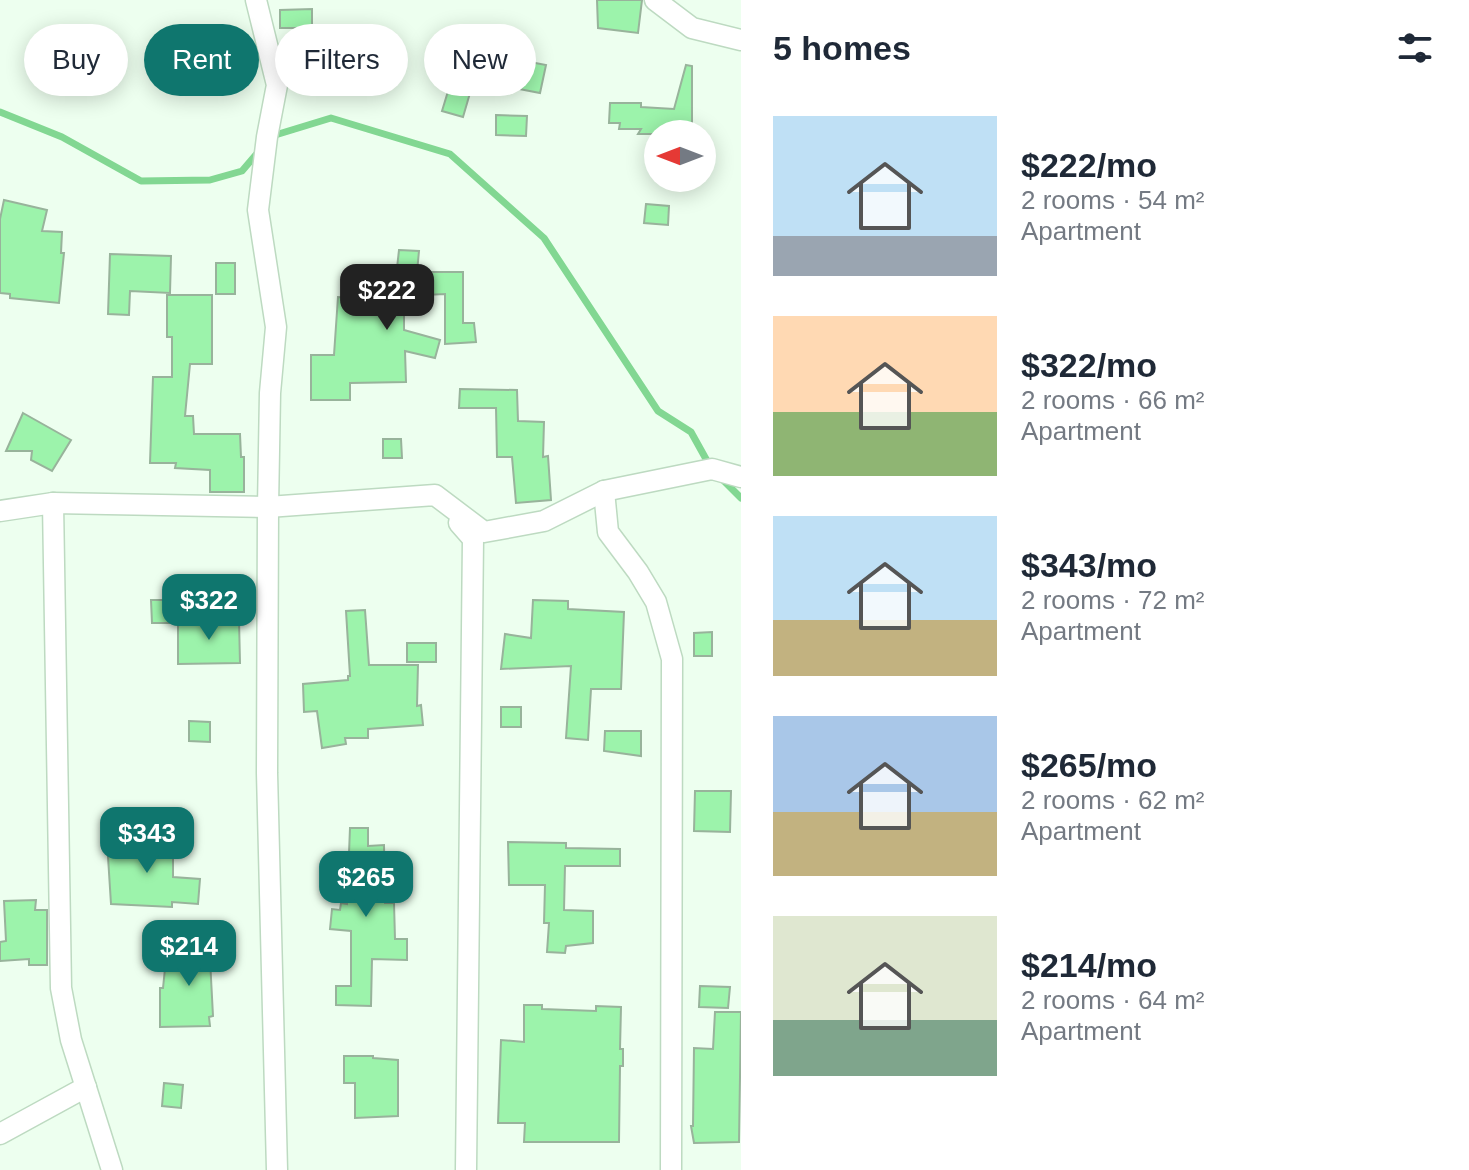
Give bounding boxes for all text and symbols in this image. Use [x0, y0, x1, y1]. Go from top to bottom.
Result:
chip: Buy [24, 24, 128, 96]
chip: Rent [144, 24, 259, 96]
chip: Filters [275, 24, 408, 96]
chip: New [424, 24, 536, 96]
icon: filters [1393, 26, 1437, 70]
text: 5 homes [773, 29, 911, 67]
north arrow [644, 120, 716, 192]
map controls [644, 120, 716, 192]
text: $222/mo [1021, 146, 1157, 184]
icon: home [837, 148, 933, 244]
text: 2 rooms · 54 m² [1021, 185, 1205, 215]
text: Apartment [1021, 216, 1141, 246]
pin: $222 [340, 264, 434, 332]
text: $222 [358, 275, 416, 305]
text: $322/mo [1021, 346, 1157, 384]
icon: home [837, 348, 933, 444]
text: 2 rooms · 66 m² [1021, 385, 1205, 415]
text: Apartment [1021, 416, 1141, 446]
text: $343/mo [1021, 546, 1157, 584]
icon: home [837, 548, 933, 644]
pin: $322 [162, 574, 256, 642]
text: $322 [180, 585, 238, 615]
text: 2 rooms · 72 m² [1021, 585, 1205, 615]
text: Apartment [1021, 616, 1141, 646]
text: $265/mo [1021, 746, 1157, 784]
icon: home [837, 748, 933, 844]
text: 2 rooms · 62 m² [1021, 785, 1205, 815]
pin: $343 [100, 807, 194, 875]
text: Apartment [1021, 816, 1141, 846]
text: $343 [118, 818, 176, 848]
pin: $265 [319, 851, 413, 919]
text: $265 [337, 862, 395, 892]
pin: $214 [142, 920, 236, 988]
text: $214 [160, 931, 218, 961]
text: $214/mo [1021, 946, 1157, 984]
icon: home [837, 948, 933, 1044]
text: 2 rooms · 64 m² [1021, 985, 1205, 1015]
text: Apartment [1021, 1016, 1141, 1046]

